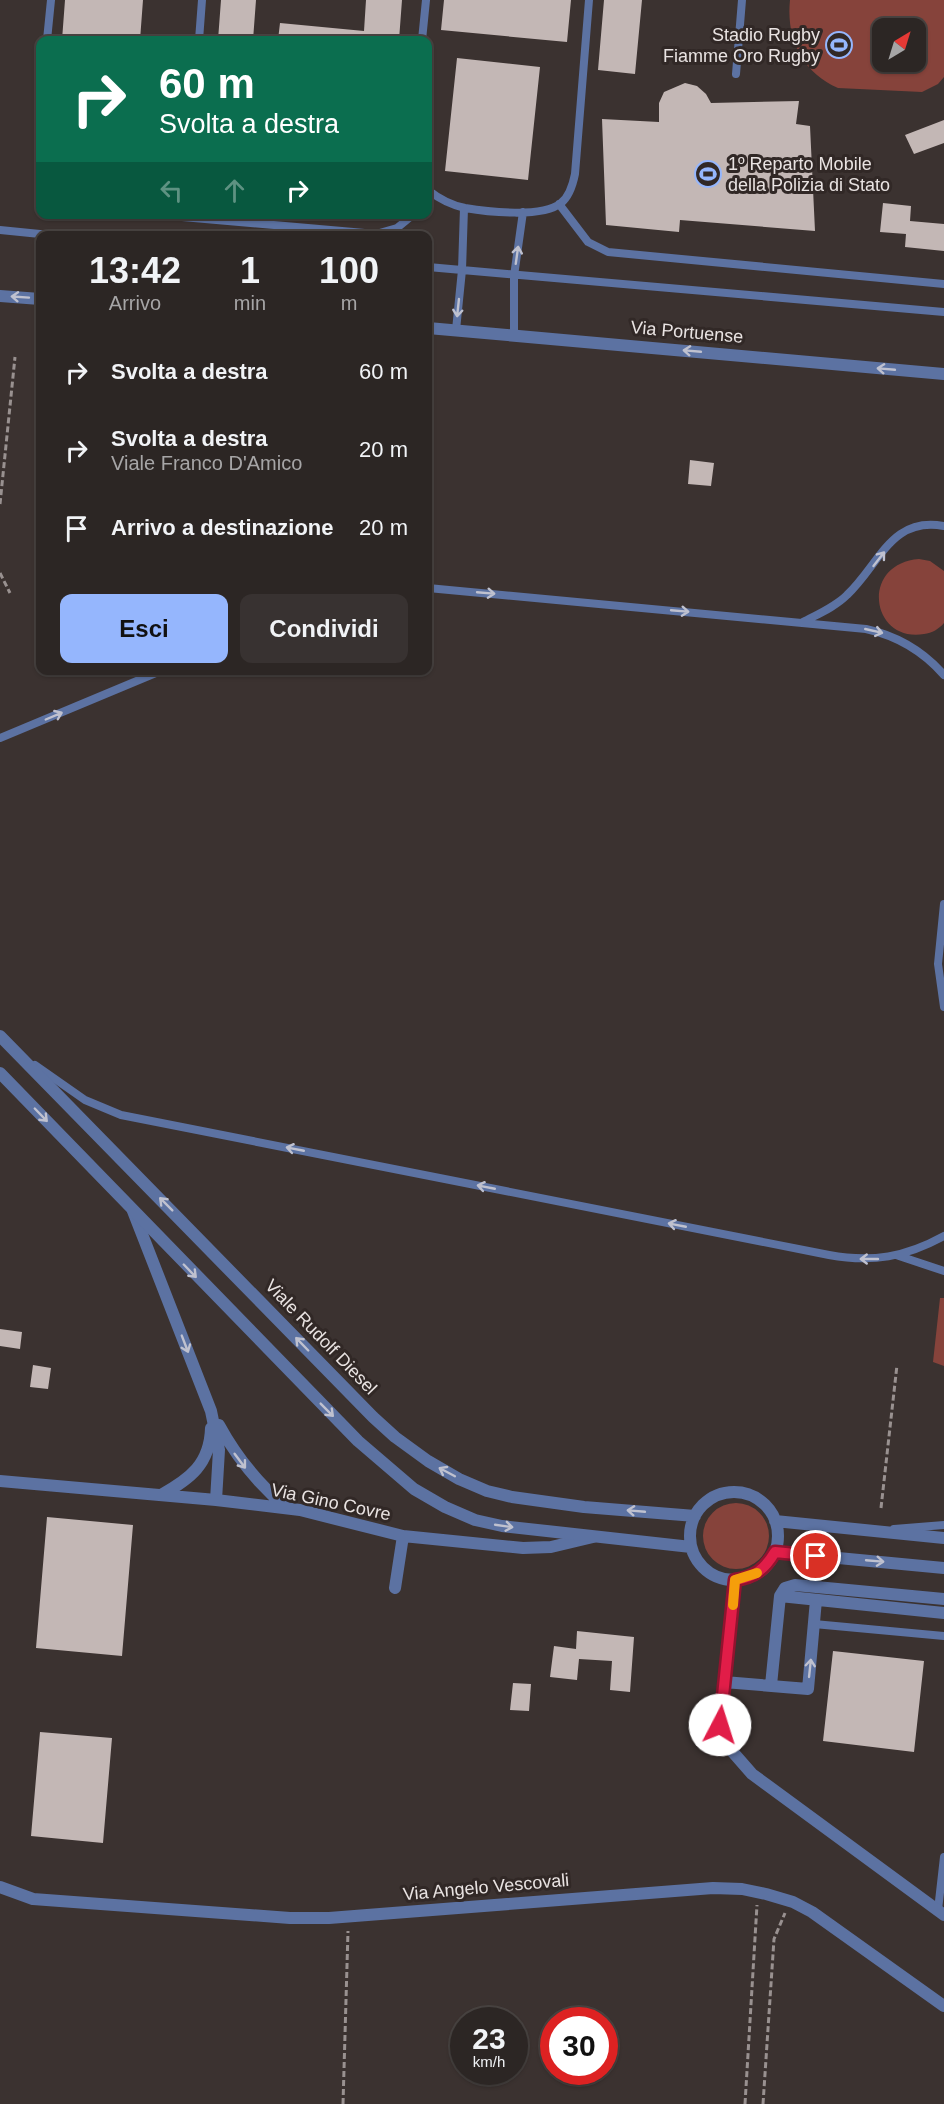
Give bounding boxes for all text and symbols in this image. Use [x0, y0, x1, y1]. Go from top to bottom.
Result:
north arrow [872, 18, 926, 72]
map controls [872, 18, 926, 72]
place label: Stadio Rugby Fiamme Oro Rugby [663, 25, 820, 66]
sports icon: Stadio Rugby Fiamme Oro Rugby [824, 30, 854, 60]
icon: right [60, 60, 138, 138]
text: 60 m [159, 60, 255, 107]
text: Svolta a destra [159, 109, 339, 139]
place label: 1º Reparto Mobile della Polizia di Stato [728, 154, 890, 195]
sports icon: 1º Reparto Mobile della Polizia di Stato [693, 159, 723, 189]
icon: left [155, 174, 188, 207]
icon: ahead [218, 174, 251, 207]
icon: right [281, 174, 314, 207]
one-way arrow [511, 246, 522, 266]
text: 13:42 [89, 250, 181, 291]
text: 1 [240, 250, 260, 291]
text: 100 [319, 250, 379, 291]
one-way arrow [11, 291, 31, 302]
text: Arrivo [109, 292, 161, 314]
text: min [234, 292, 266, 314]
text: m [341, 292, 357, 314]
one-way arrow [452, 298, 463, 317]
street label: Via Portuense [630, 317, 744, 347]
one-way arrow [682, 345, 702, 356]
icon: right [60, 356, 93, 389]
text: Svolta a destra [111, 359, 268, 384]
text: 60 m [359, 359, 408, 384]
one-way arrow [876, 363, 896, 374]
text: Svolta a destra [111, 426, 268, 451]
icon: right [60, 434, 93, 467]
text: 20 m [359, 437, 408, 462]
text: Viale Franco D'Amico [111, 452, 302, 474]
icon: arrive [60, 512, 93, 545]
text: Arrivo a destinazione [111, 515, 334, 540]
text: 20 m [359, 515, 408, 540]
one-way arrow [872, 551, 885, 567]
one-way arrow [475, 588, 495, 599]
button: Esci [60, 594, 228, 663]
button: Condividi [240, 594, 408, 663]
one-way arrow [670, 606, 689, 617]
one-way arrow [864, 626, 883, 638]
one-way arrow [44, 710, 63, 721]
one-way arrow [33, 1108, 48, 1123]
one-way arrow [285, 1143, 305, 1154]
one-way arrow [477, 1181, 496, 1192]
one-way arrow [159, 1196, 174, 1211]
one-way arrow [668, 1219, 688, 1230]
one-way arrow [860, 1253, 880, 1265]
one-way arrow [183, 1263, 198, 1278]
street label: Viale Rudolf Diesel [261, 1275, 381, 1399]
one-way arrow [180, 1334, 191, 1353]
one-way arrow [295, 1336, 309, 1351]
one-way arrow [320, 1402, 335, 1417]
one-way arrow [234, 1452, 247, 1468]
one-way arrow [438, 1466, 456, 1478]
street label: Via Gino Covre [269, 1480, 393, 1524]
one-way arrow [627, 1505, 647, 1516]
one-way arrow [493, 1521, 513, 1532]
pin [790, 1530, 841, 1581]
icon: arrive [799, 1539, 832, 1572]
one-way arrow [864, 1556, 884, 1567]
one-way arrow [805, 1658, 816, 1678]
position arrow [688, 1693, 752, 1757]
street label: Via Angelo Vescovali [402, 1870, 570, 1904]
speed limit sign: 30 [540, 2007, 618, 2085]
text: 23 [472, 2022, 506, 2055]
text: km/h [473, 2053, 505, 2070]

